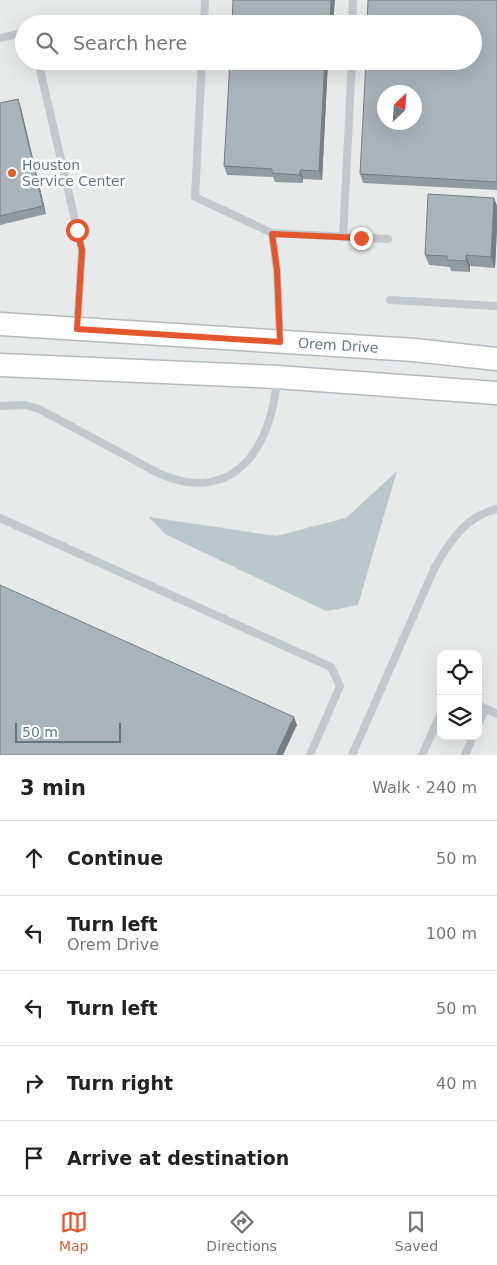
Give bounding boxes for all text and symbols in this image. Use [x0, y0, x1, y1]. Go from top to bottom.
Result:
search box [15, 15, 482, 70]
icon: search [33, 29, 61, 57]
text: Search here [73, 32, 187, 54]
north arrow [377, 85, 422, 130]
place label: Houston Service Center [22, 157, 126, 189]
marker: Houston Service Center [6, 167, 18, 179]
route start [66, 219, 89, 242]
route end [350, 227, 373, 250]
street label: Orem Drive [298, 335, 379, 356]
map controls [437, 650, 482, 740]
button: locate [437, 650, 482, 695]
button: layers [437, 695, 482, 740]
scale bar [15, 720, 121, 743]
text: 50 m [22, 724, 58, 740]
text: 3 min [20, 776, 86, 800]
text: Walk · 240 m [372, 778, 477, 797]
icon: ahead [20, 844, 48, 872]
text: Continue [67, 847, 163, 869]
text: 50 m [436, 849, 477, 868]
text: Turn left [67, 913, 158, 935]
icon: left [20, 919, 48, 947]
text: 100 m [426, 924, 477, 943]
text: Orem Drive [67, 935, 159, 954]
icon: left [20, 994, 48, 1022]
text: Turn left [67, 997, 158, 1019]
text: 50 m [436, 999, 477, 1018]
icon: right [20, 1069, 48, 1097]
text: Turn right [67, 1072, 173, 1094]
text: 40 m [436, 1074, 477, 1093]
icon: arrive [20, 1144, 48, 1172]
text: Arrive at destination [67, 1147, 289, 1169]
tab: Map [59, 1208, 88, 1254]
tab: Directions [206, 1208, 277, 1254]
tab: Saved [395, 1208, 438, 1254]

